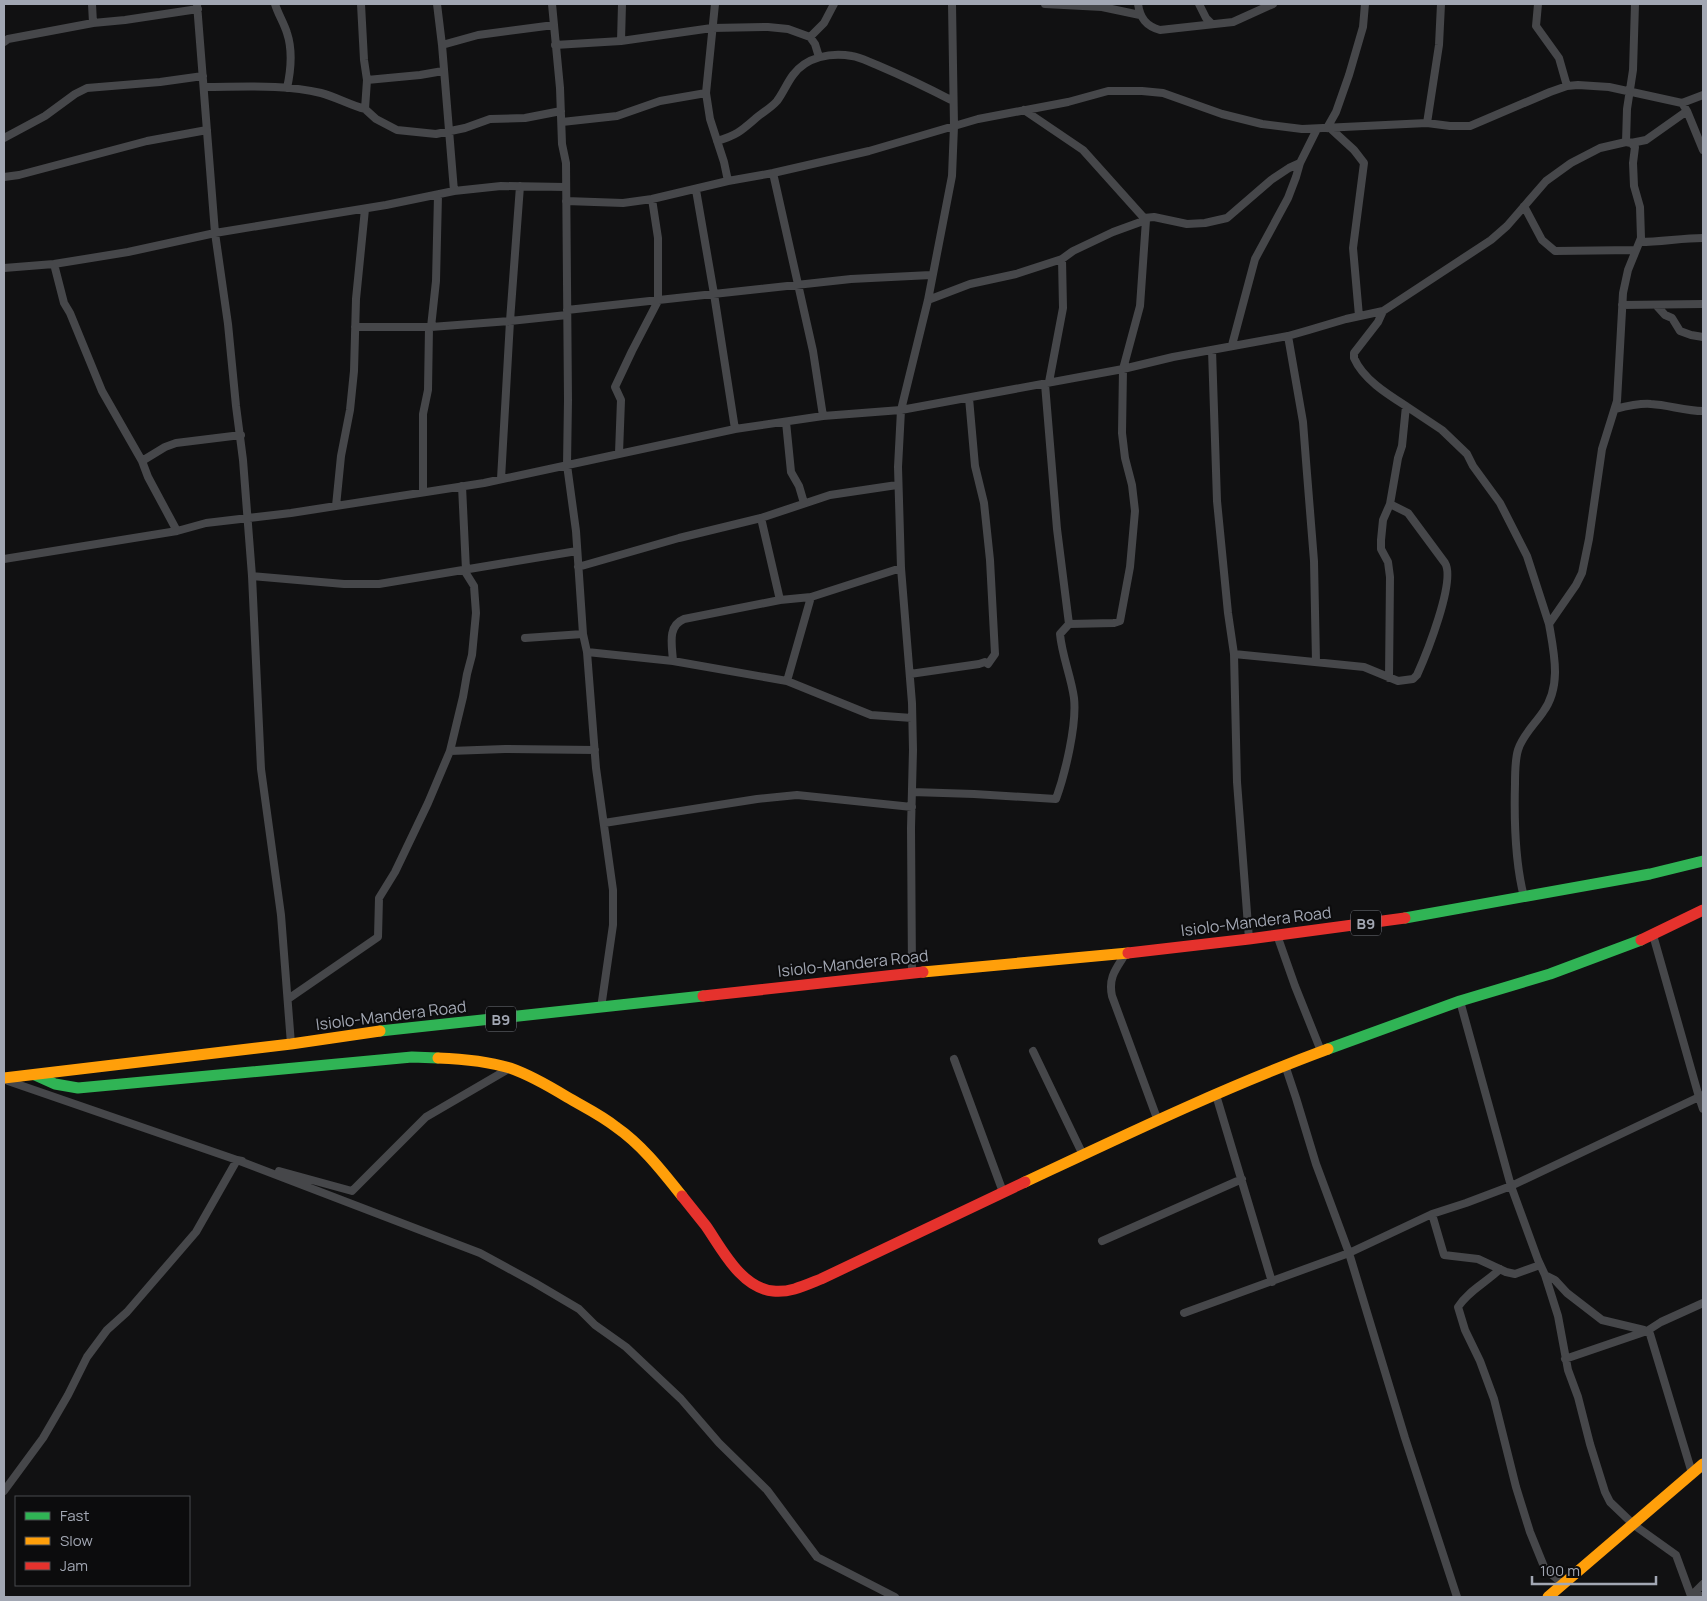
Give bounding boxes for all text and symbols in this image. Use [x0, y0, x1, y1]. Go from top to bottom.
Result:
street label: Isiolo-Mandera Road [1180, 901, 1332, 941]
road number: B9 [1351, 910, 1381, 936]
street label: Isiolo-Mandera Road [777, 944, 929, 982]
street label: Isiolo-Mandera Road [315, 995, 467, 1035]
road number: B9 [486, 1006, 516, 1032]
legend [15, 1496, 190, 1586]
text: Fast [60, 1505, 89, 1526]
text: Slow [60, 1530, 93, 1551]
scale bar [1532, 1554, 1656, 1586]
text: Jam [60, 1555, 88, 1576]
text: 100 m [1540, 1560, 1580, 1581]

